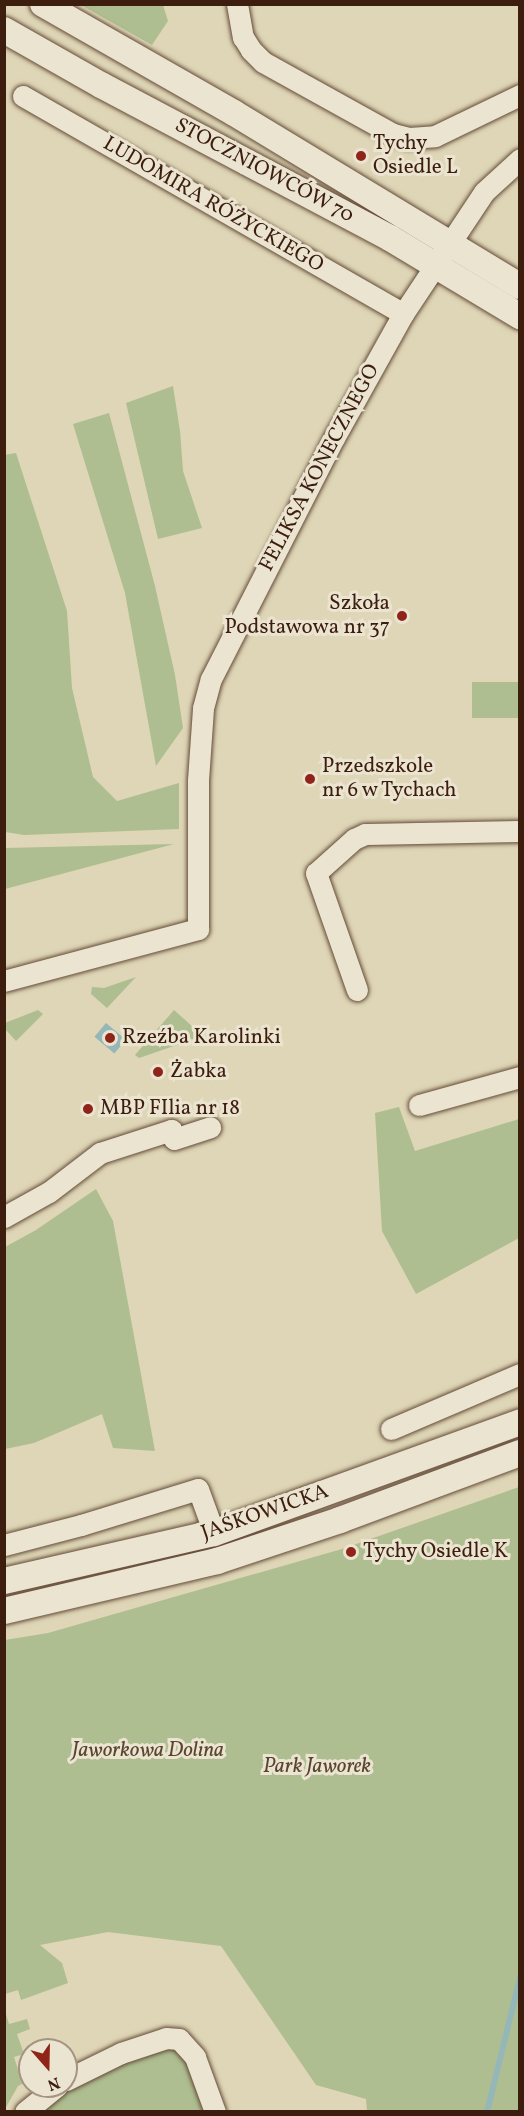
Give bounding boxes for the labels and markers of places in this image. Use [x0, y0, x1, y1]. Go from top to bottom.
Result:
place label: Tychy Osiedle L [373, 131, 458, 181]
marker: Tychy Osiedle L [354, 149, 368, 163]
place label: Szkoła Podstawowa nr 37 [225, 591, 390, 641]
marker: Szkoła Podstawowa nr 37 [395, 609, 409, 623]
place label: Przedszkole nr 6 w Tychach [322, 754, 458, 804]
marker: Przedszkole nr 6 w Tychach [303, 772, 317, 786]
place label: Rzeźba Karolinki [122, 1025, 281, 1051]
marker: Rzeźba Karolinki [103, 1031, 117, 1045]
place label: Żabka [170, 1059, 227, 1085]
marker: Żabka [151, 1065, 165, 1079]
place label: MBP FIlia nr 18 [100, 1096, 240, 1122]
marker: MBP FIlia nr 18 [81, 1102, 95, 1116]
place label: Tychy Osiedle K [363, 1539, 509, 1565]
marker: Tychy Osiedle K [344, 1545, 358, 1559]

